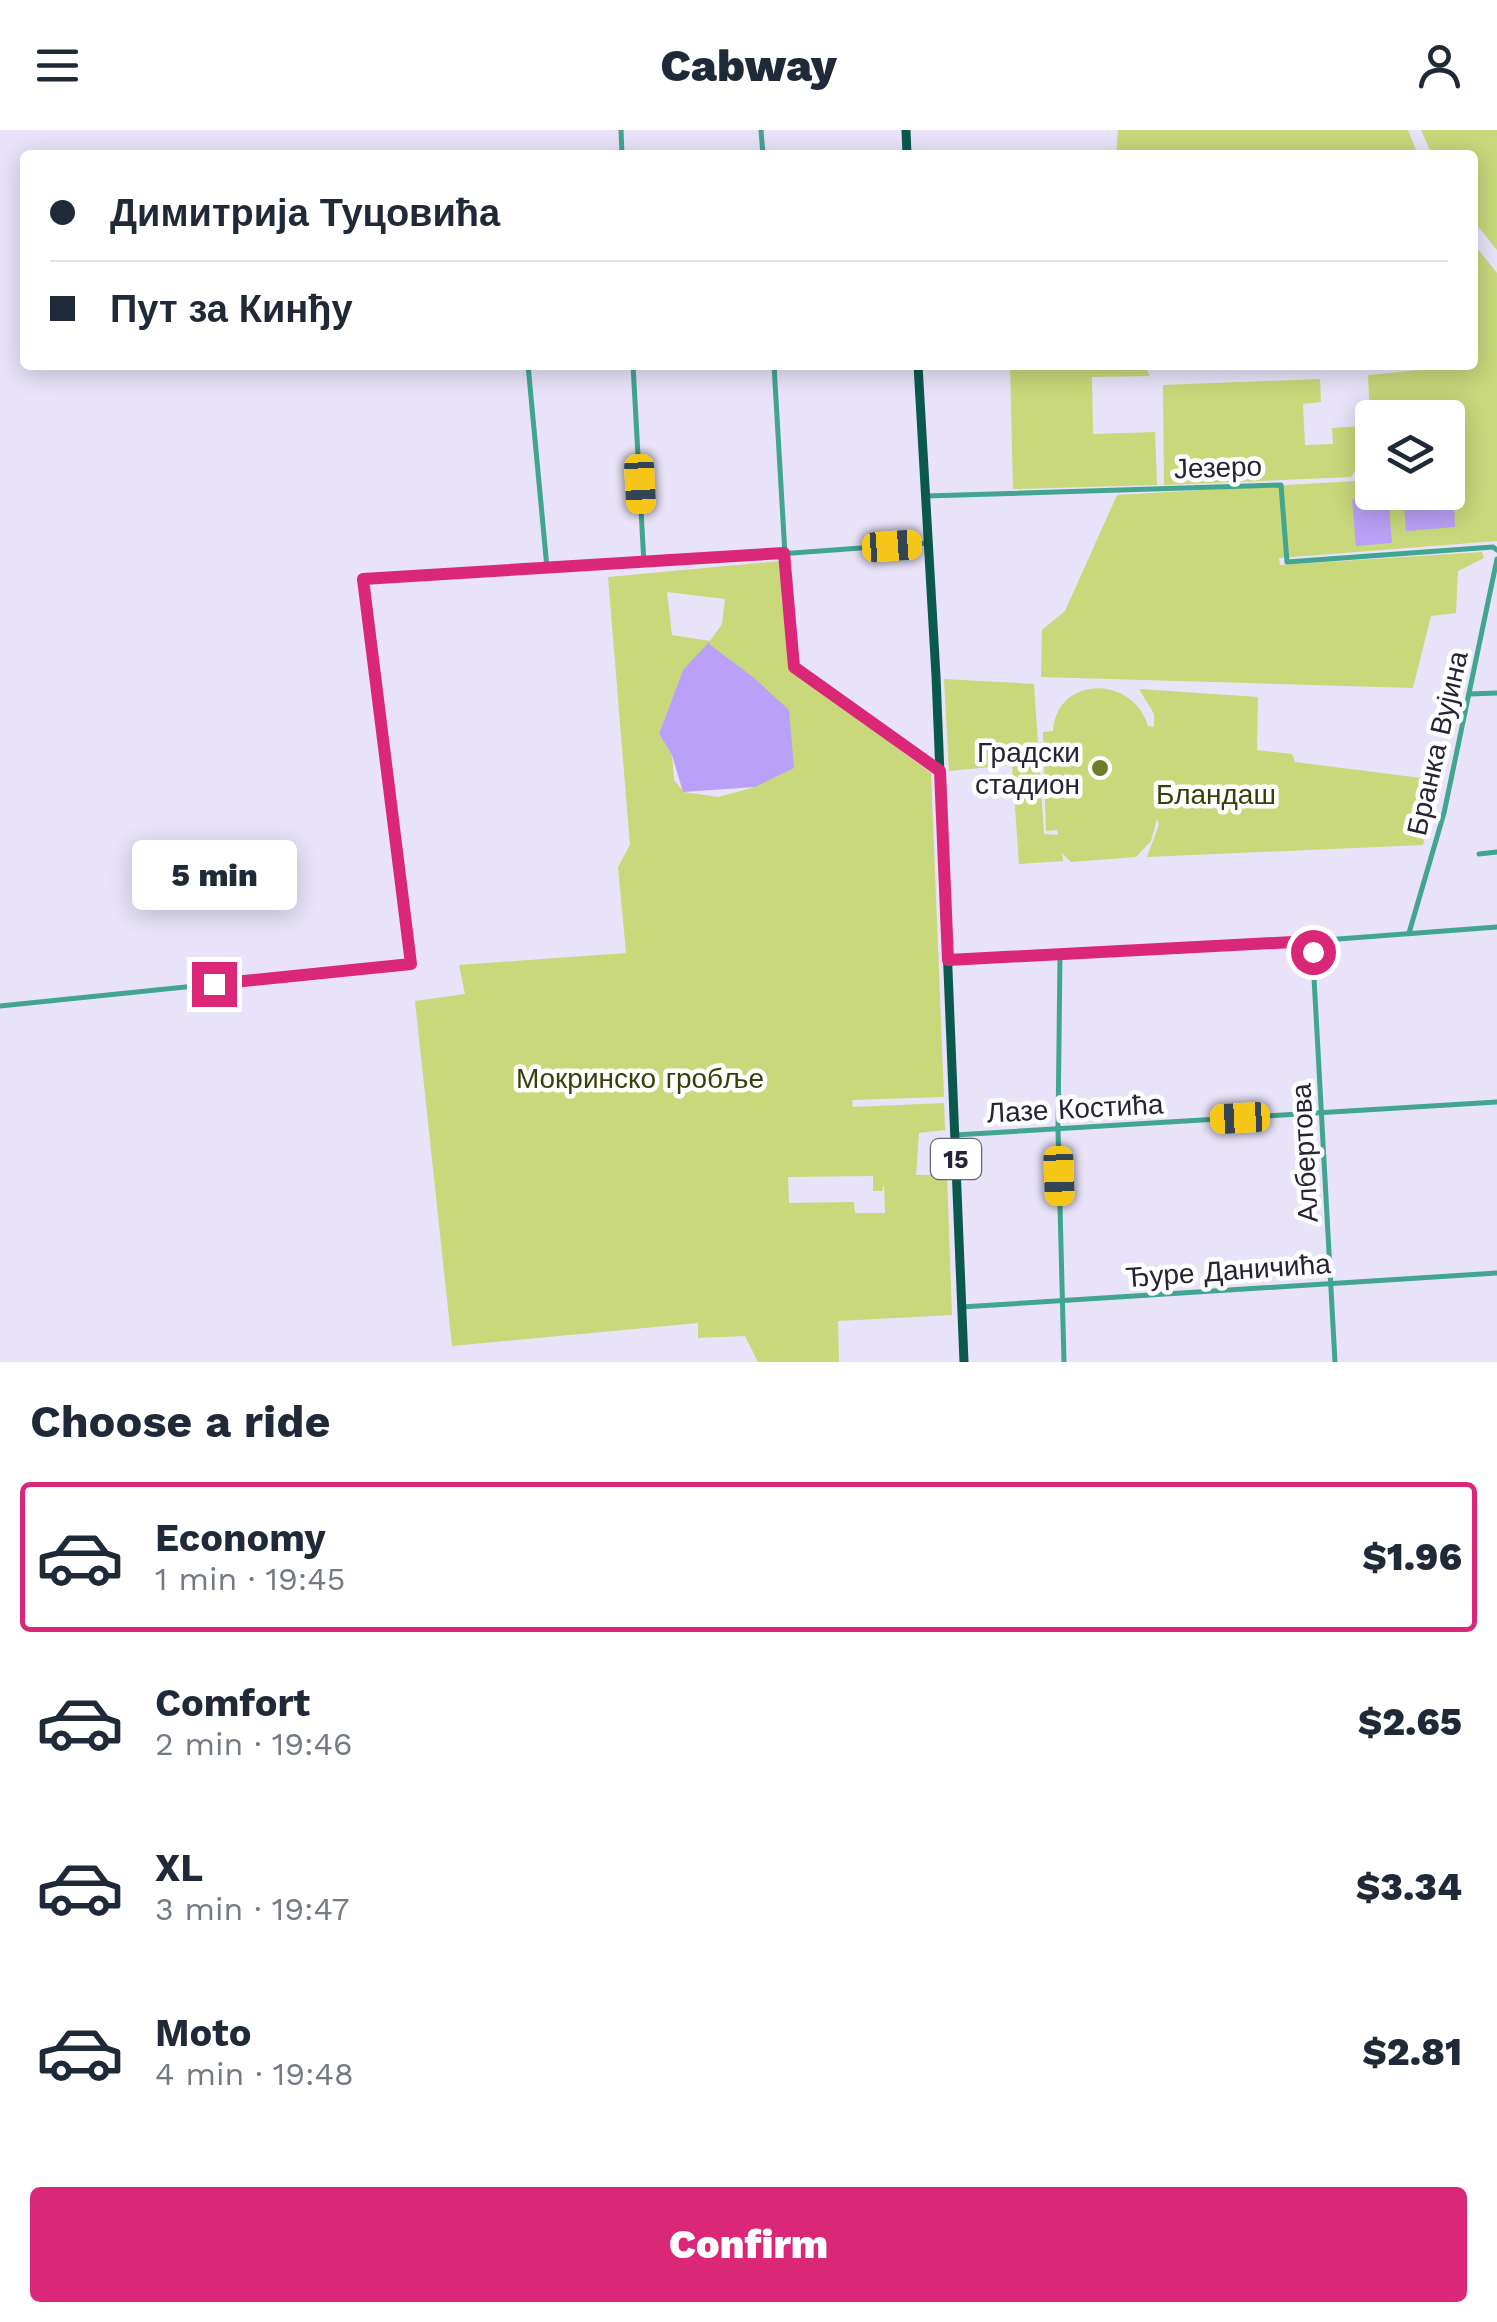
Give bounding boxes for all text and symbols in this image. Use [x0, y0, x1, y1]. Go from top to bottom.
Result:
icon: menu [30, 38, 85, 93]
icon: person [1412, 38, 1467, 93]
text: Cabway [660, 39, 837, 92]
text: Димитрија Туцовића [110, 191, 500, 235]
text: Пут за Кинђу [110, 287, 353, 331]
map controls [1355, 400, 1465, 510]
button: layers [1355, 400, 1465, 510]
street label: Језеро [1173, 449, 1263, 486]
car [623, 453, 657, 515]
car [861, 529, 923, 563]
street label: Бранка Вујина [1400, 647, 1475, 839]
place label: Градски стадион [975, 736, 1080, 801]
marker: Градски стадион [1089, 757, 1111, 779]
park label: Бландаш [1156, 778, 1276, 811]
callout: 5 min [132, 839, 296, 909]
text: 5 min [171, 856, 258, 894]
route start [1291, 930, 1336, 975]
route end [192, 962, 237, 1007]
park label: Мокринско гробље [516, 1062, 764, 1095]
street label: Албертова [1284, 1082, 1325, 1223]
street label: Лазе Костића [986, 1087, 1165, 1130]
car [1209, 1101, 1271, 1135]
road number: 15 [931, 1139, 981, 1179]
car [1043, 1145, 1075, 1207]
street label: Ђуре Даничића [1124, 1247, 1332, 1294]
text: Choose a ride [30, 1395, 330, 1448]
icon: car [35, 1512, 125, 1602]
text: Economy [155, 1516, 326, 1560]
text: $1.96 [1362, 1535, 1462, 1579]
text: 1 min · 19:45 [155, 1560, 346, 1598]
icon: car [35, 1677, 125, 1767]
text: Comfort [155, 1681, 310, 1725]
text: $2.65 [1358, 1700, 1462, 1744]
text: 2 min · 19:46 [155, 1725, 353, 1763]
icon: car [35, 1842, 125, 1932]
text: XL [155, 1846, 203, 1890]
text: $3.34 [1356, 1865, 1462, 1909]
text: 3 min · 19:47 [155, 1890, 349, 1928]
icon: car [35, 2007, 125, 2097]
text: Moto [155, 2011, 251, 2055]
text: $2.81 [1362, 2030, 1462, 2074]
text: 4 min · 19:48 [155, 2055, 354, 2093]
button: Confirm [30, 2187, 1467, 2302]

